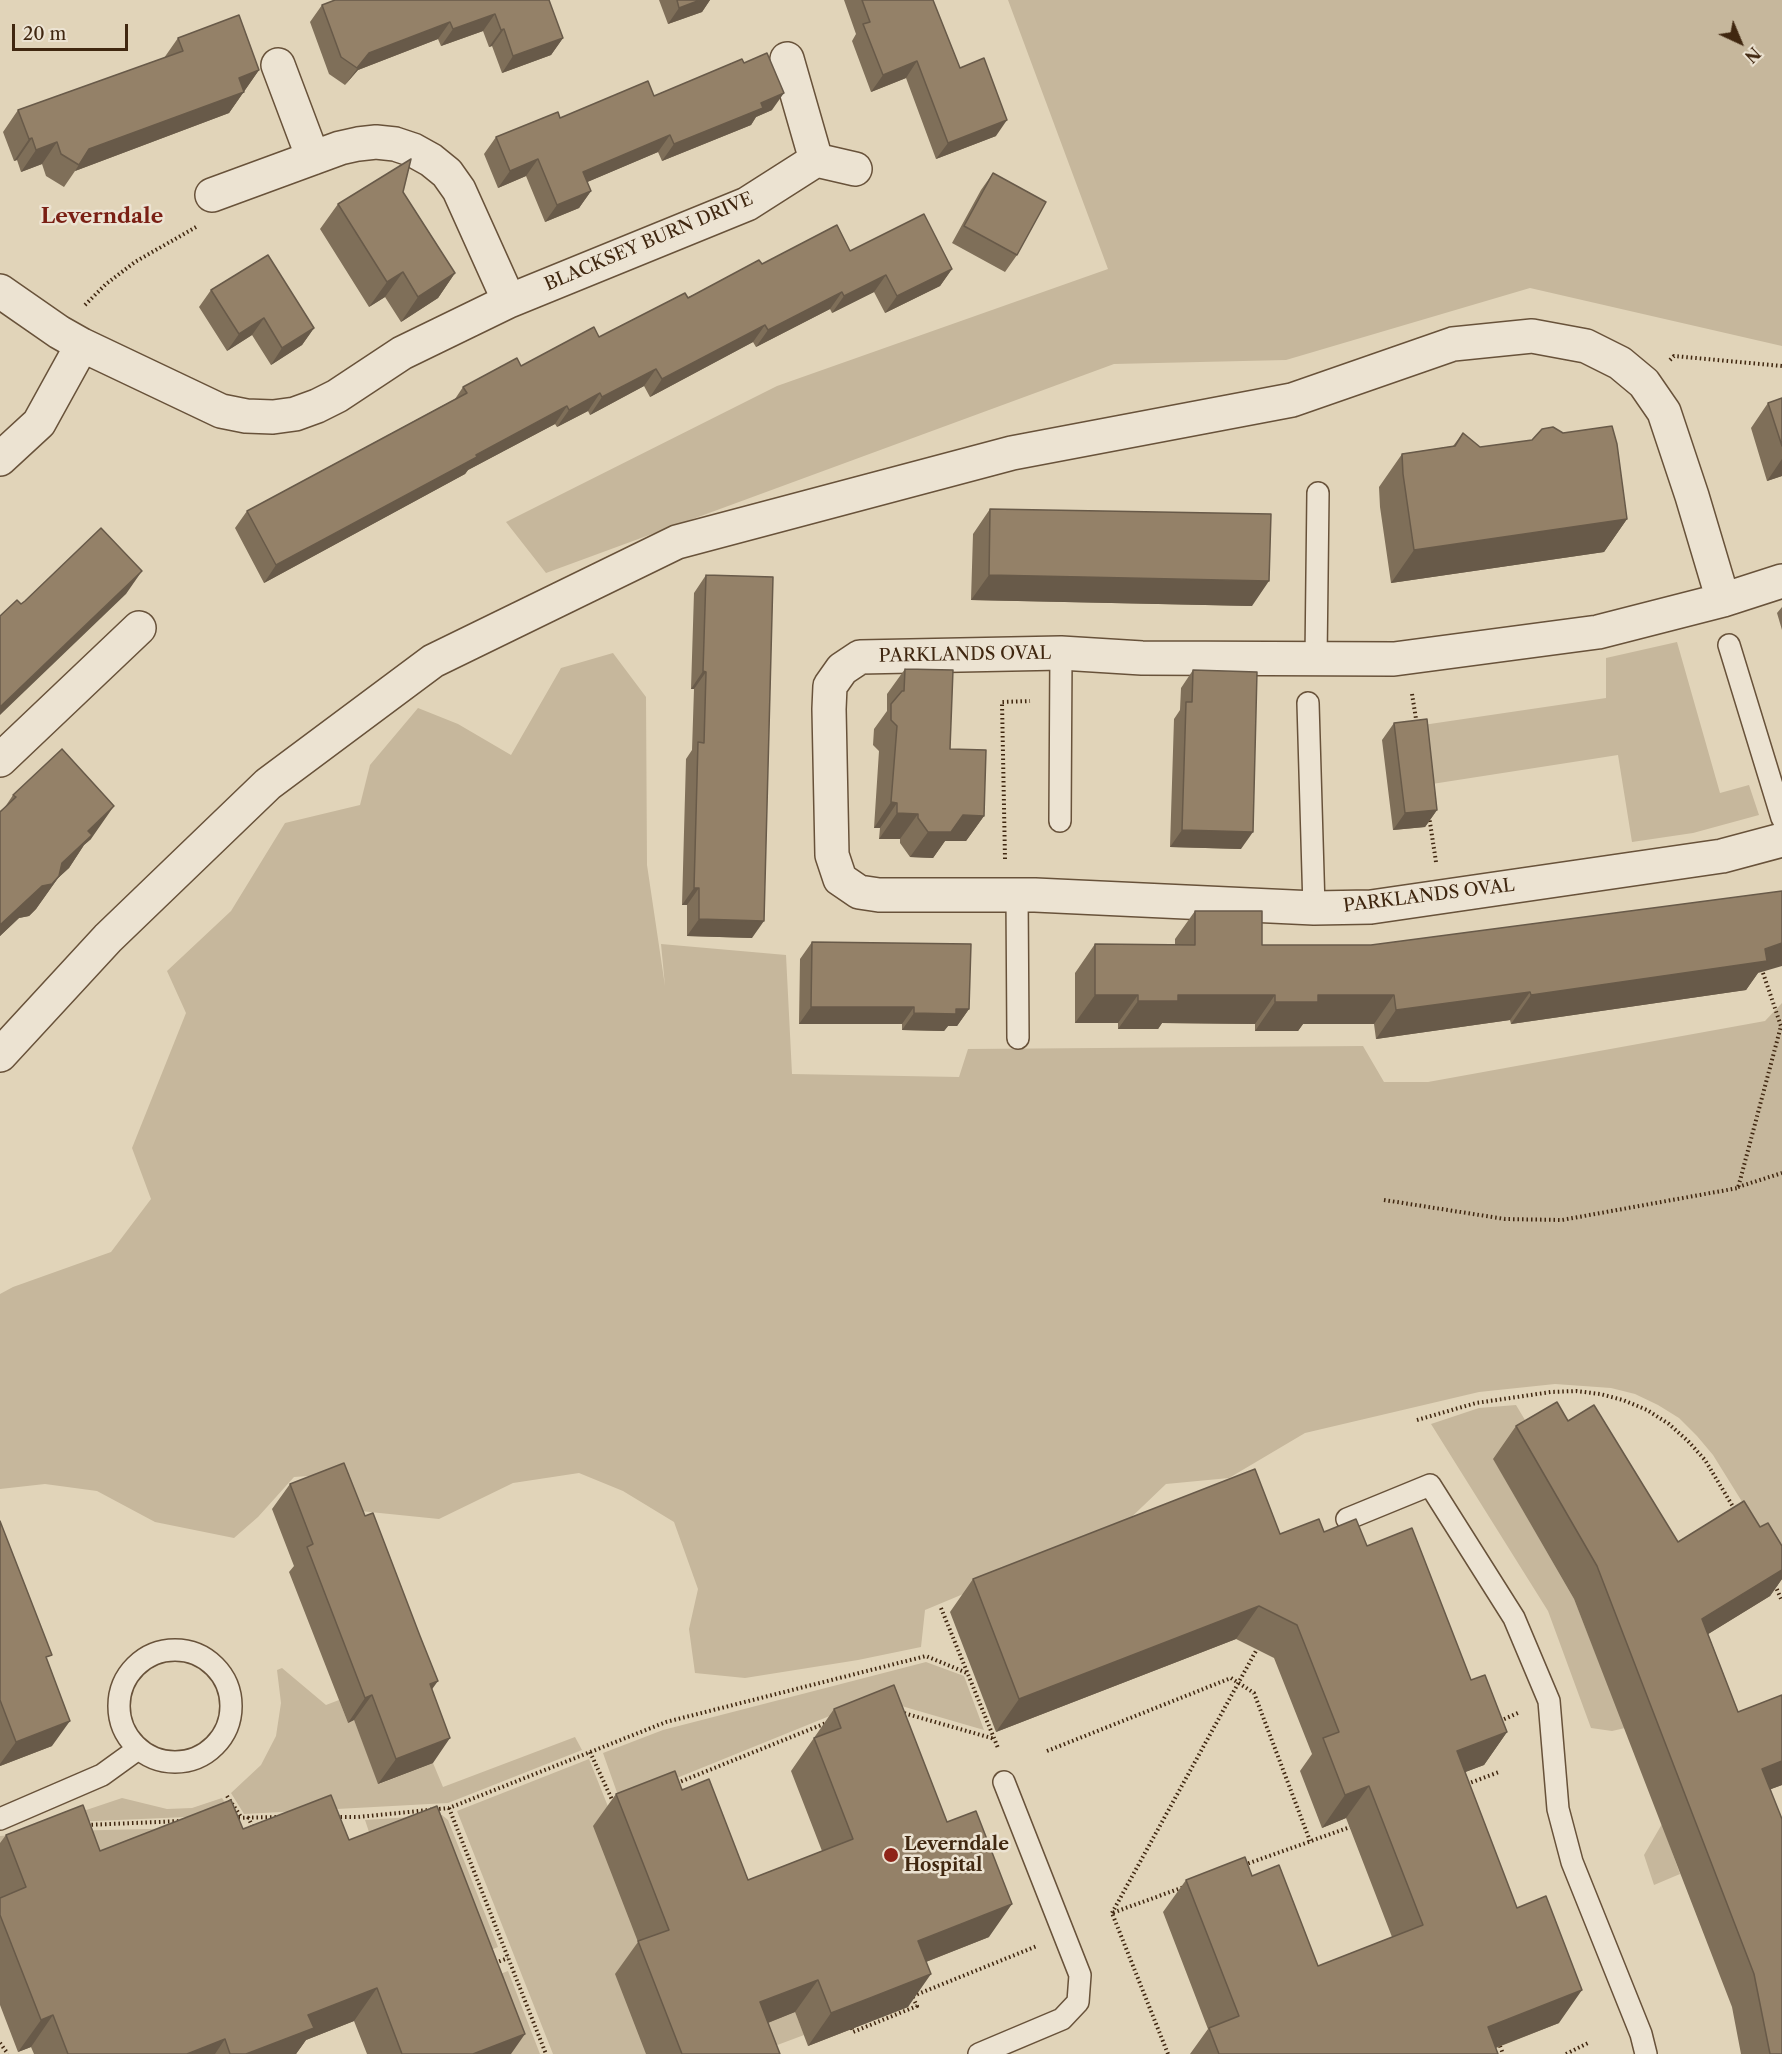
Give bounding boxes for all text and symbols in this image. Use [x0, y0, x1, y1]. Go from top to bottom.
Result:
scale bar [15, 12, 130, 50]
north arrow [1710, 12, 1770, 72]
text: 20 m [23, 23, 66, 45]
text: N [1741, 43, 1764, 67]
street label: BLACKSEY BURN DRIVE [541, 188, 757, 296]
district label: Leverndale [41, 204, 163, 230]
street label: PARKLANDS OVAL [878, 643, 1052, 667]
street label: PARKLANDS OVAL [1342, 875, 1516, 917]
place label: Leverndale Hospital [904, 1834, 1009, 1876]
marker: Leverndale Hospital [882, 1846, 900, 1864]

